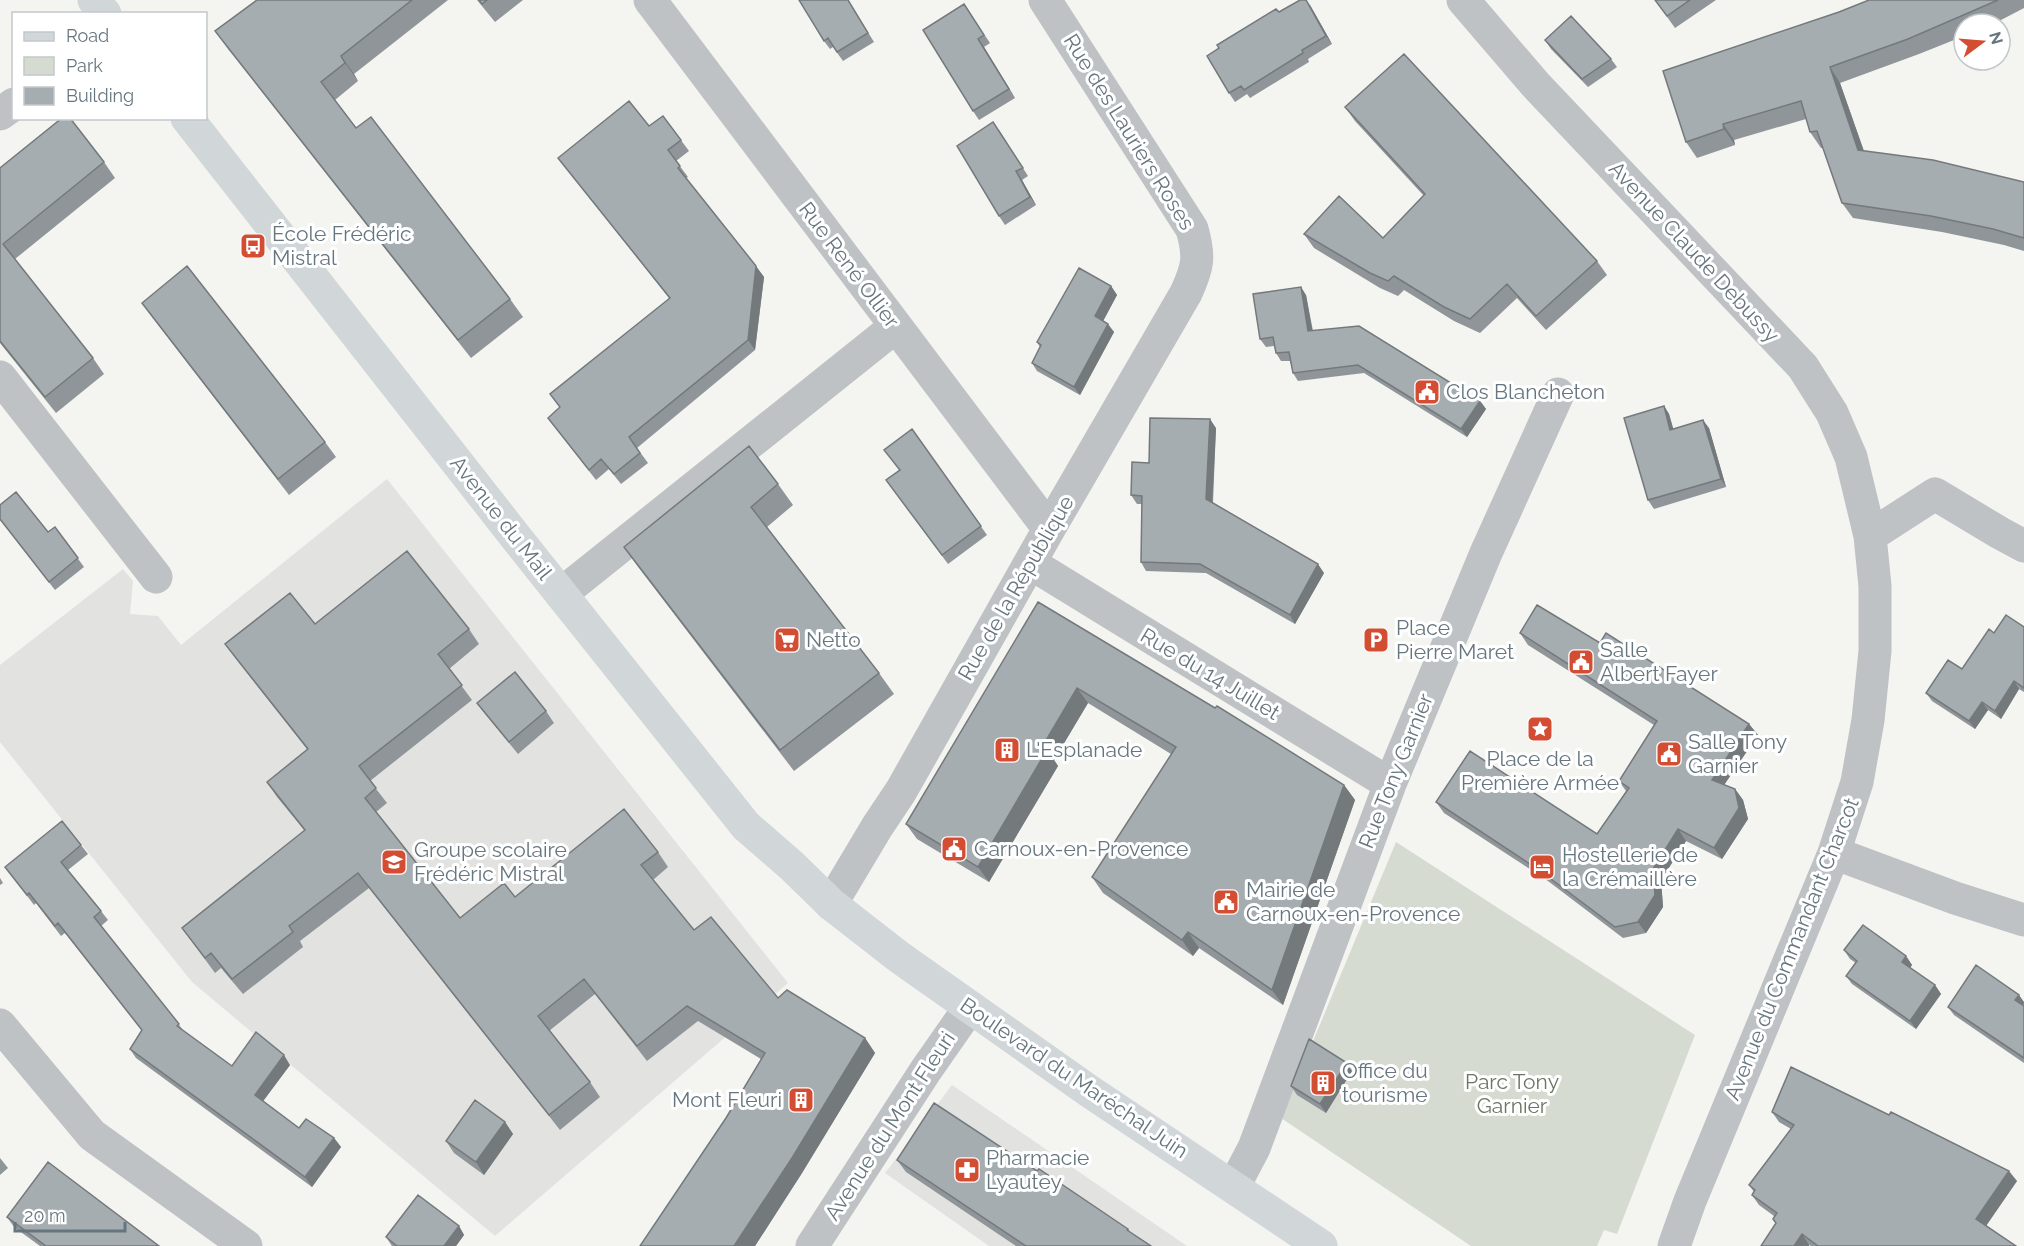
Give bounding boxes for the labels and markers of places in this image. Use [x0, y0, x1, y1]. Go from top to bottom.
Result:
place label: École Frédéric Mistral [272, 221, 412, 270]
bus stop icon: École Frédéric Mistral [238, 231, 268, 261]
public building icon: Clos Blancheton [1412, 377, 1442, 407]
place label: Clos Blancheton [1446, 379, 1605, 404]
place label: Place Pierre Maret [1396, 615, 1514, 664]
supermarket icon: Netto [772, 625, 802, 655]
parking icon: Place Pierre Maret [1361, 625, 1391, 655]
place label: Netto [806, 627, 861, 652]
place label: Salle Albert Fayer [1600, 637, 1718, 686]
public building icon: Salle Albert Fayer [1566, 647, 1596, 677]
place icon: Place de la Première Armée [1525, 714, 1555, 744]
place label: Salle Tony Garnier [1688, 729, 1787, 778]
building icon: L'Esplanade [992, 735, 1022, 765]
place label: L'Esplanade [1026, 737, 1142, 762]
public building icon: Salle Tony Garnier [1654, 739, 1684, 769]
place label: Place de la Première Armée [1461, 746, 1619, 795]
public building icon: Carnoux-en-Provence [939, 834, 969, 864]
place label: Carnoux-en-Provence [974, 836, 1188, 861]
place label: Groupe scolaire Frédéric Mistral [414, 837, 567, 886]
place label: Hostellerie de la Crémaillère [1562, 842, 1698, 891]
school or university icon: Groupe scolaire Frédéric Mistral [379, 847, 409, 877]
hotel icon: Hostellerie de la Crémaillère [1527, 852, 1557, 882]
place label: Mairie de Carnoux-en-Provence [1246, 877, 1460, 926]
public building icon: Mairie de Carnoux-en-Provence [1211, 887, 1241, 917]
place label: Office du tourisme [1342, 1058, 1428, 1107]
building icon: Office du tourisme [1308, 1068, 1338, 1098]
building icon: Mont Fleuri [786, 1085, 816, 1115]
place label: Mont Fleuri [672, 1087, 782, 1112]
place label: Pharmacie Lyautey [986, 1145, 1089, 1194]
pharmacy icon: Pharmacie Lyautey [952, 1155, 982, 1185]

